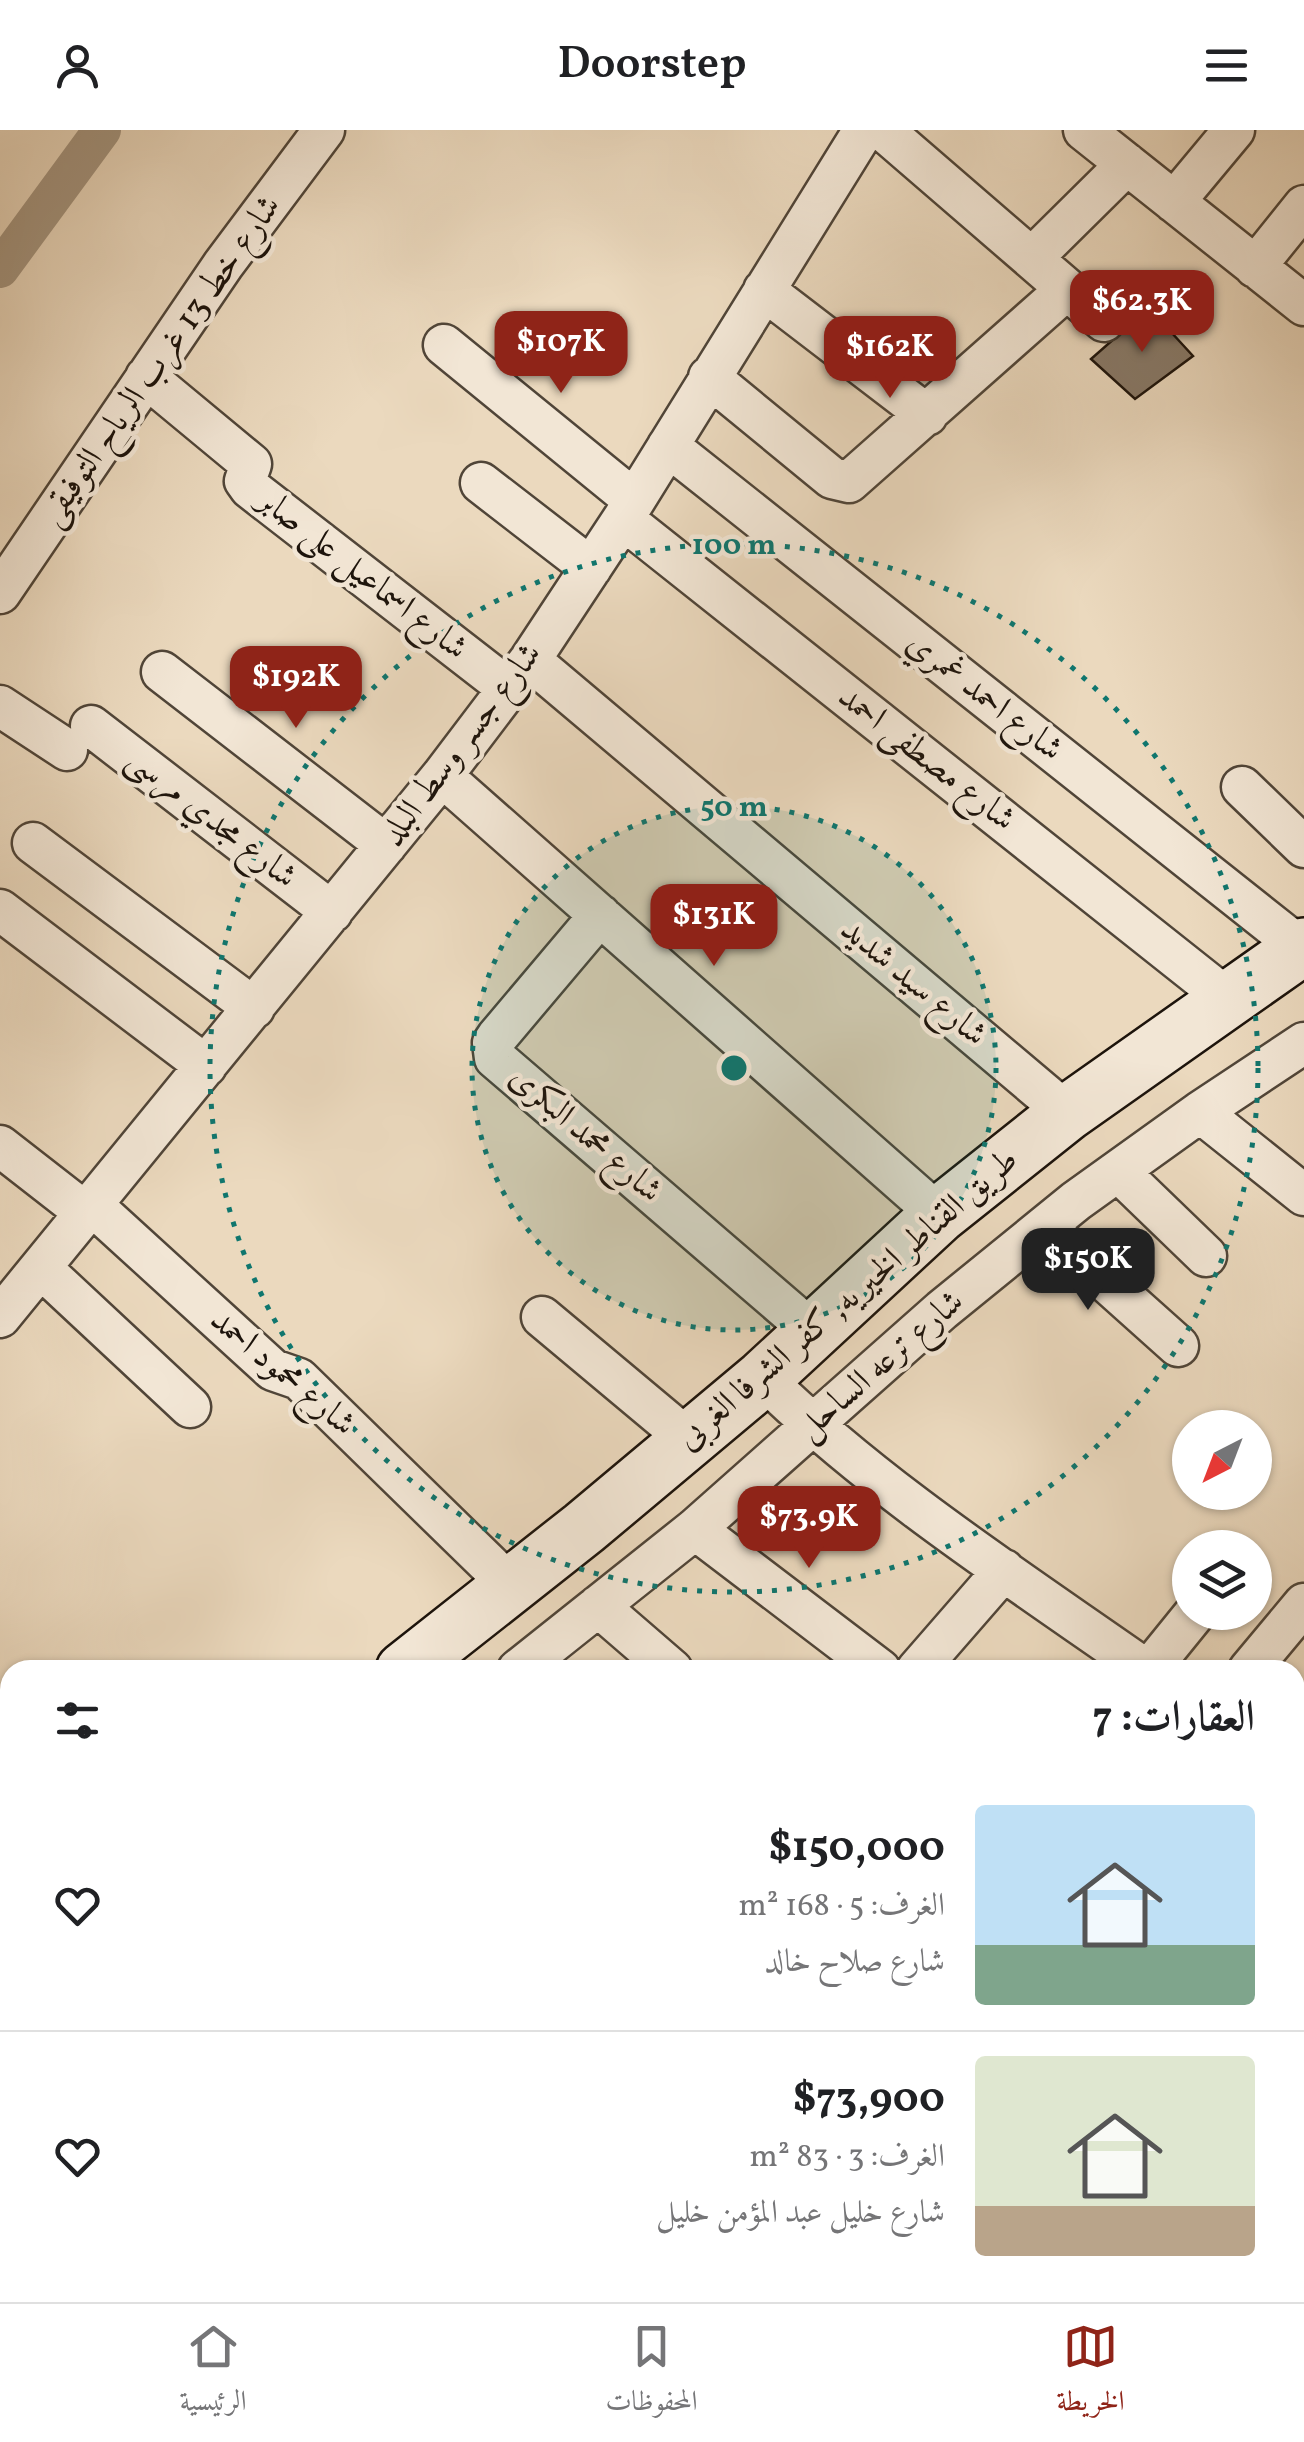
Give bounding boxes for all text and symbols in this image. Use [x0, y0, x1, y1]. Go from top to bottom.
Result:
text: Doorstep [557, 34, 747, 97]
icon: person [50, 38, 105, 93]
icon: menu [1199, 38, 1254, 93]
street label: شارع خط 13 غرب الرياح التوفيقى [28, 186, 297, 539]
pin: $62.3K [1061, 270, 1223, 355]
text: $62.3K [1092, 280, 1192, 324]
pin: $107K [491, 311, 631, 396]
pin: $162K [820, 316, 960, 401]
text: $107K [517, 321, 605, 365]
text: $162K [846, 326, 934, 370]
street label: شارع اسماعيل على صابر [243, 476, 477, 674]
text: 100 m [692, 525, 776, 567]
street label: شارع احمد غمري [894, 620, 1073, 775]
street label: شارع جسر وسط البلد [370, 633, 556, 858]
pin: $192K [226, 646, 366, 731]
text: $192K [252, 656, 340, 700]
street label: شارع مصطفى احمد [826, 674, 1025, 845]
street label: شارع مجدي مرسى [114, 737, 307, 903]
text: 50 m [700, 787, 768, 829]
pin: $131K [644, 884, 784, 969]
text: $131K [672, 894, 756, 938]
street label: شارع سيد شديد [828, 907, 997, 1060]
centre of rings [716, 1050, 752, 1086]
street label: شارع محمد البكرى [497, 1055, 672, 1217]
street label: طريق القناطر الخيريه, كفر الشرفا الغربى [666, 1138, 1030, 1462]
pin: $150K [1018, 1228, 1158, 1313]
text: $150K [1044, 1238, 1132, 1282]
street label: شارع ترعه الساحل [787, 1280, 977, 1454]
street label: شارع محمود احمد [197, 1297, 366, 1450]
north arrow [1172, 1410, 1272, 1510]
map controls [1172, 1410, 1272, 1630]
pin: $73.9K [728, 1486, 890, 1571]
text: $73.9K [760, 1496, 858, 1540]
button: layers [1172, 1530, 1272, 1630]
text: العقارات: 7 [1092, 1690, 1255, 1749]
icon: filters [50, 1693, 105, 1748]
text: $150,000 [768, 1820, 945, 1879]
icon: home [1055, 1845, 1175, 1965]
icon: heart [50, 1878, 105, 1933]
text: الغرف: 5 · 168 m² [738, 1885, 945, 1929]
text: شارع صلاح خالد [764, 1941, 945, 1985]
text: $73,900 [793, 2071, 945, 2130]
icon: home [1055, 2096, 1175, 2216]
icon: heart [50, 2129, 105, 2184]
text: الغرف: 3 · 83 m² [750, 2136, 945, 2180]
text: شارع خليل عبد المؤمن خليل [656, 2192, 945, 2236]
tab: الرئيسية [179, 2319, 247, 2428]
tab: المحفوظات [605, 2319, 698, 2428]
tab: الخريطة [1056, 2319, 1125, 2428]

